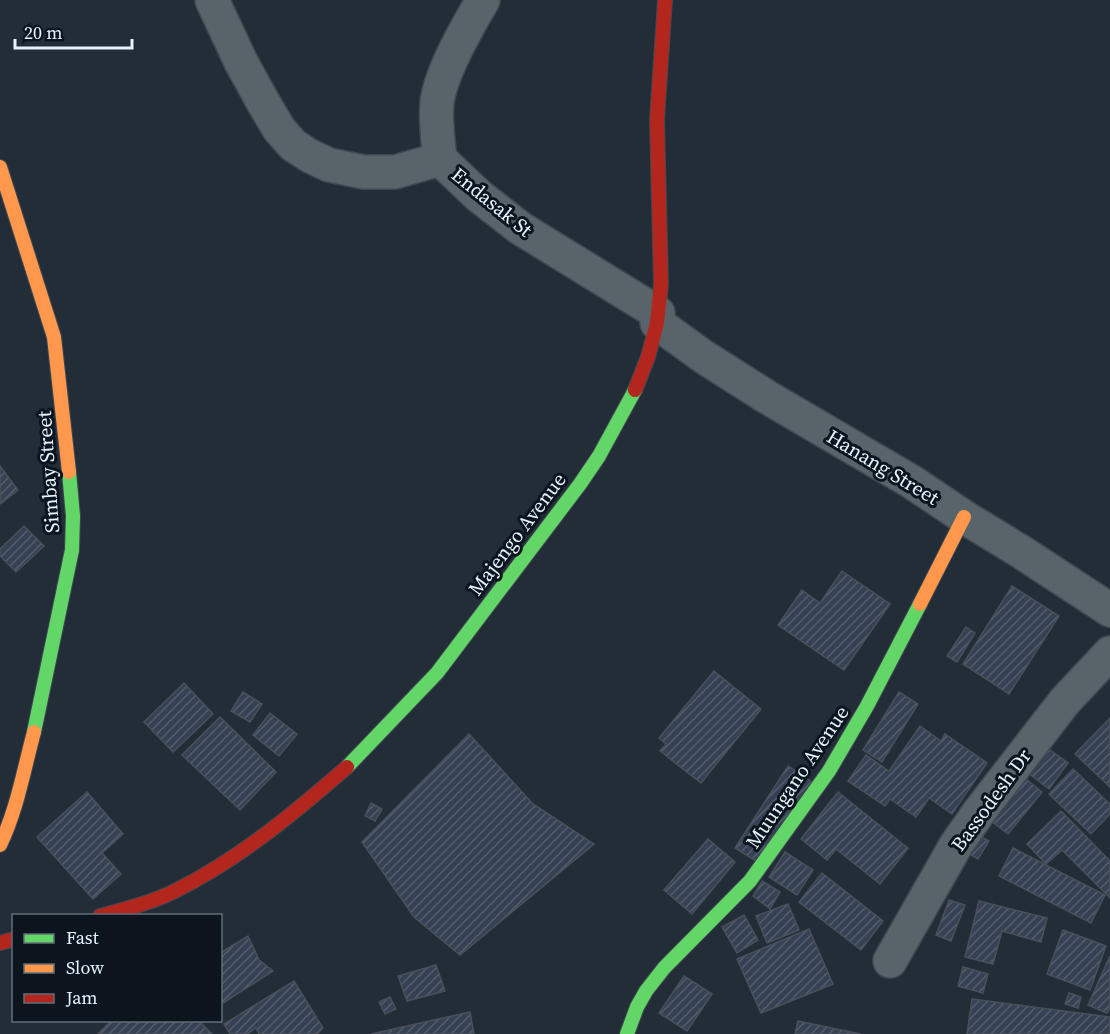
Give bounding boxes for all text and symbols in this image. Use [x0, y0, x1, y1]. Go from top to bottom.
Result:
scale bar [15, 12, 132, 50]
text: 20 m [24, 20, 62, 45]
street label: Endasak St [446, 161, 539, 244]
street label: Simbay Street [30, 410, 66, 534]
street label: Hanang Street [822, 422, 945, 512]
street label: Majengo Avenue [462, 467, 572, 601]
street label: Muungano Avenue [739, 700, 855, 854]
street label: Bassodesh Dr [944, 743, 1038, 857]
legend [12, 914, 222, 1022]
text: Fast [66, 925, 99, 950]
text: Slow [66, 955, 104, 980]
text: Jam [65, 985, 98, 1010]

